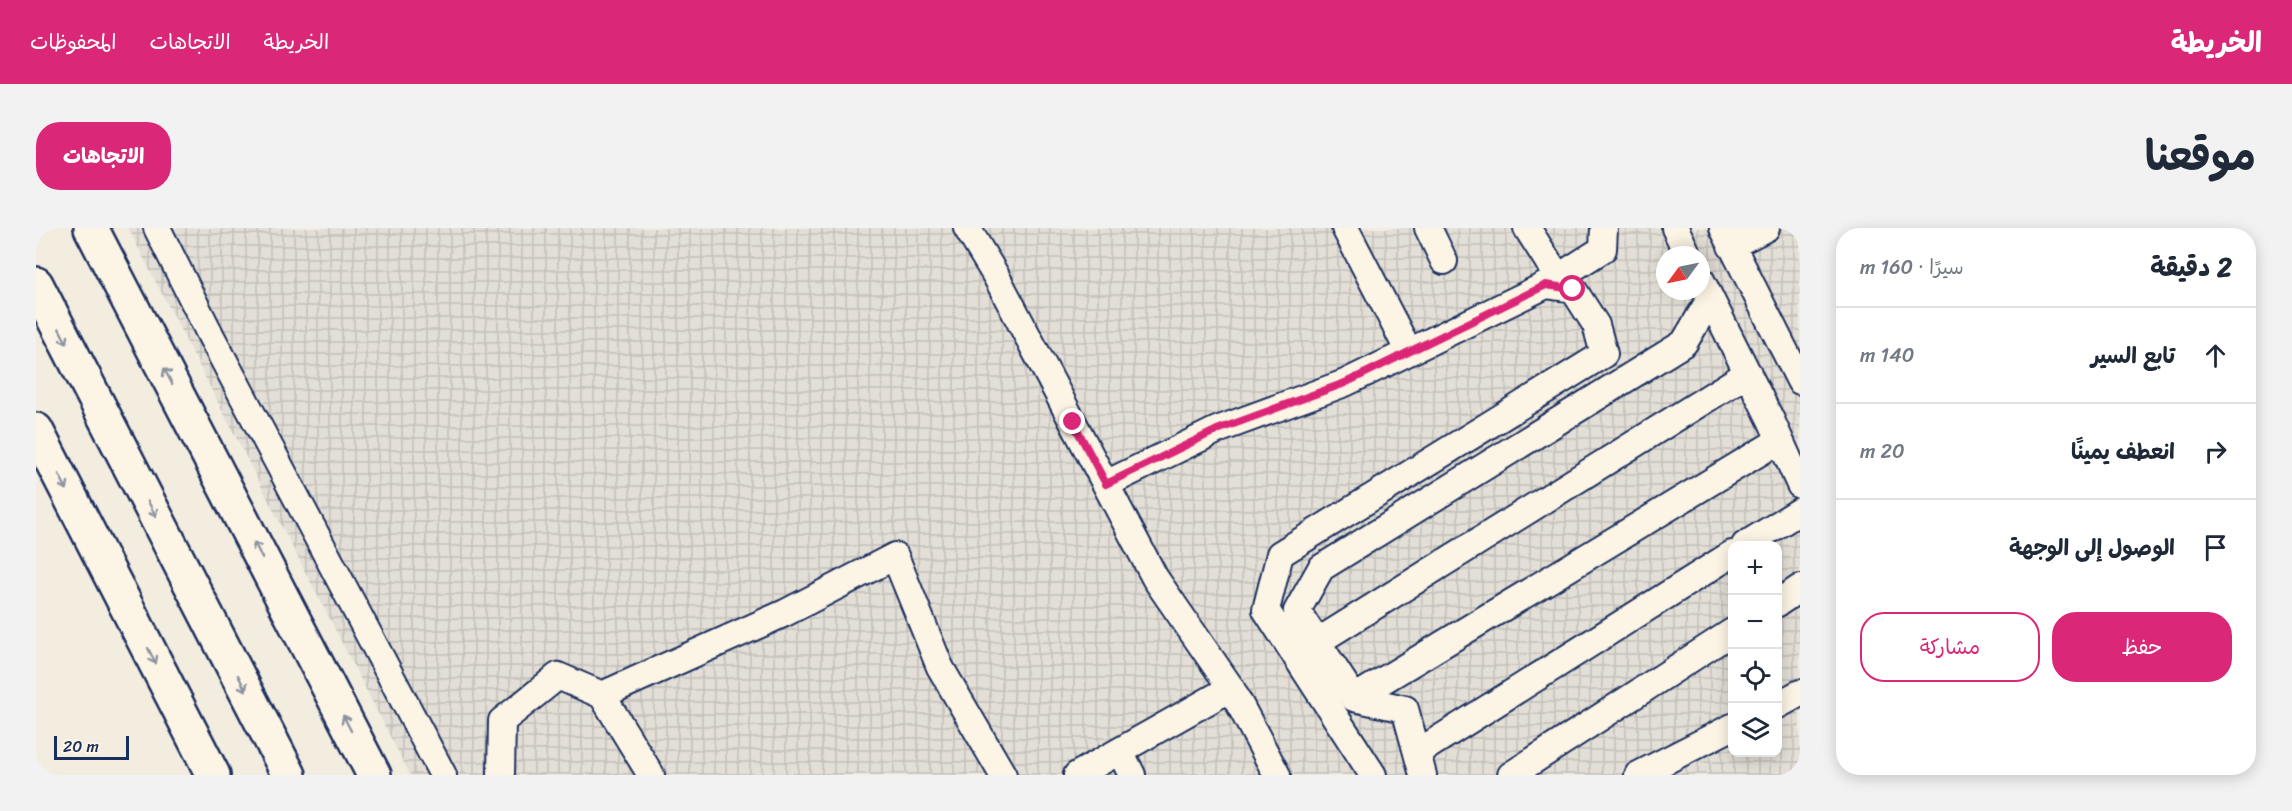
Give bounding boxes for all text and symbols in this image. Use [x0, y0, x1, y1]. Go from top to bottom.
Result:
text: الخريطة [2171, 18, 2262, 67]
text: المحفوظات [30, 23, 116, 61]
text: الاتجاهات [149, 23, 231, 61]
text: الخريطة [264, 23, 329, 61]
text: موقعنا [2145, 119, 2256, 193]
button: الاتجاهات [36, 122, 171, 190]
text: 2 دقيقة [2150, 244, 2232, 290]
north arrow [1656, 246, 1710, 300]
text: سيرًا · 160 m [1860, 250, 1964, 285]
route start [1559, 275, 1585, 301]
one-way arrow [57, 327, 69, 344]
text: تابع السير [2091, 336, 2175, 375]
text: 140 m [1860, 338, 1914, 373]
icon: ahead [2199, 339, 2232, 372]
one-way arrow [162, 368, 173, 386]
route end [1059, 408, 1085, 434]
text: انعطف يمينًا [2071, 432, 2175, 471]
text: 20 m [1860, 434, 1905, 469]
icon: right [2199, 435, 2232, 468]
one-way arrow [58, 473, 69, 491]
one-way arrow [147, 500, 158, 518]
text: الوصول إلى الوجهة [2009, 528, 2175, 567]
icon: arrive [2199, 531, 2232, 564]
one-way arrow [251, 541, 263, 559]
map controls [1728, 541, 1782, 757]
button: + [1728, 541, 1782, 595]
button: − [1728, 595, 1782, 649]
button: مشاركة [1860, 612, 2040, 682]
button: حفظ [2052, 612, 2232, 682]
one-way arrow [147, 646, 158, 664]
button: locate [1728, 649, 1782, 703]
one-way arrow [236, 673, 248, 691]
button: layers [1728, 703, 1782, 757]
one-way arrow [341, 715, 353, 732]
text: 20 m [63, 732, 99, 761]
scale bar [54, 733, 129, 760]

